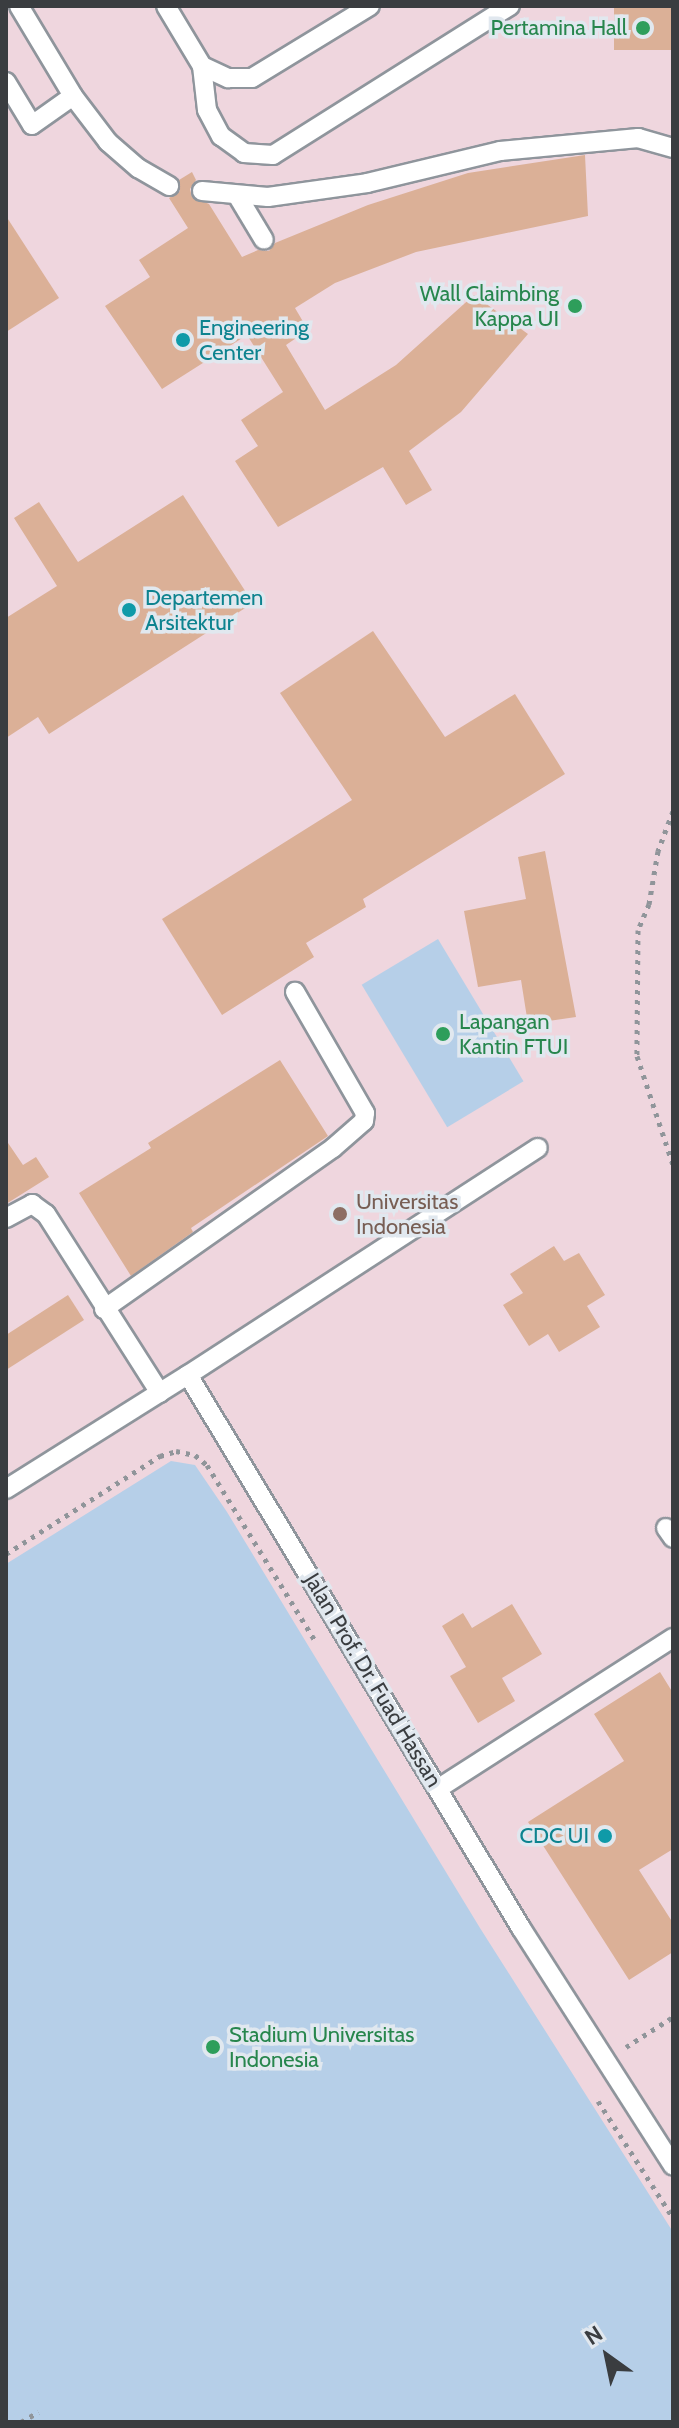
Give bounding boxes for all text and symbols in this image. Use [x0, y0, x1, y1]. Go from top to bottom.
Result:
place label: Pertamina Hall [490, 15, 627, 41]
marker: Pertamina Hall [634, 19, 652, 37]
place label: Wall Claimbing Kappa UI [420, 280, 559, 332]
marker: Wall Claimbing Kappa UI [566, 297, 584, 315]
place label: Engineering Center [199, 314, 309, 366]
marker: Engineering Center [174, 331, 192, 349]
place label: Departemen Arsitektur [145, 584, 263, 636]
marker: Departemen Arsitektur [120, 601, 138, 619]
place label: Lapangan Kantin FTUI [459, 1008, 568, 1060]
marker: Lapangan Kantin FTUI [434, 1025, 452, 1043]
place label: Universitas Indonesia [356, 1188, 458, 1240]
marker: Universitas Indonesia [331, 1205, 349, 1223]
street label: Jalan Prof. Dr. Fuad Hassan [299, 1568, 447, 1792]
place label: CDC UI [519, 1823, 589, 1849]
marker: CDC UI [596, 1827, 614, 1845]
place label: Stadium Universitas Indonesia [229, 2021, 414, 2072]
marker: Stadium Universitas Indonesia [204, 2038, 222, 2056]
north arrow [567, 2316, 647, 2396]
text: N [580, 2320, 608, 2351]

